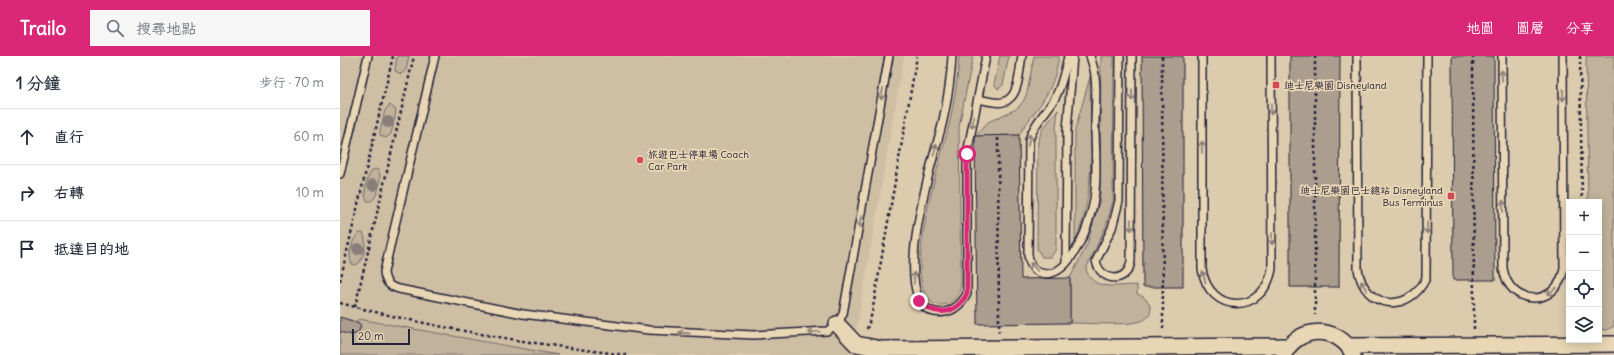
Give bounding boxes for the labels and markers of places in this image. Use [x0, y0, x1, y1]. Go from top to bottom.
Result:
place label: 迪士尼樂園 Disneyland [1284, 79, 1387, 92]
marker: 迪士尼樂園 Disneyland [1271, 80, 1281, 90]
place label: 旅遊巴士停車場 Coach Car Park [648, 148, 749, 173]
marker: 旅遊巴士停車場 Coach Car Park [635, 155, 645, 165]
place label: 迪士尼樂園巴士總站 Disneyland Bus Terminus [1300, 184, 1443, 209]
marker: 迪士尼樂園巴士總站 Disneyland Bus Terminus [1446, 191, 1456, 201]

